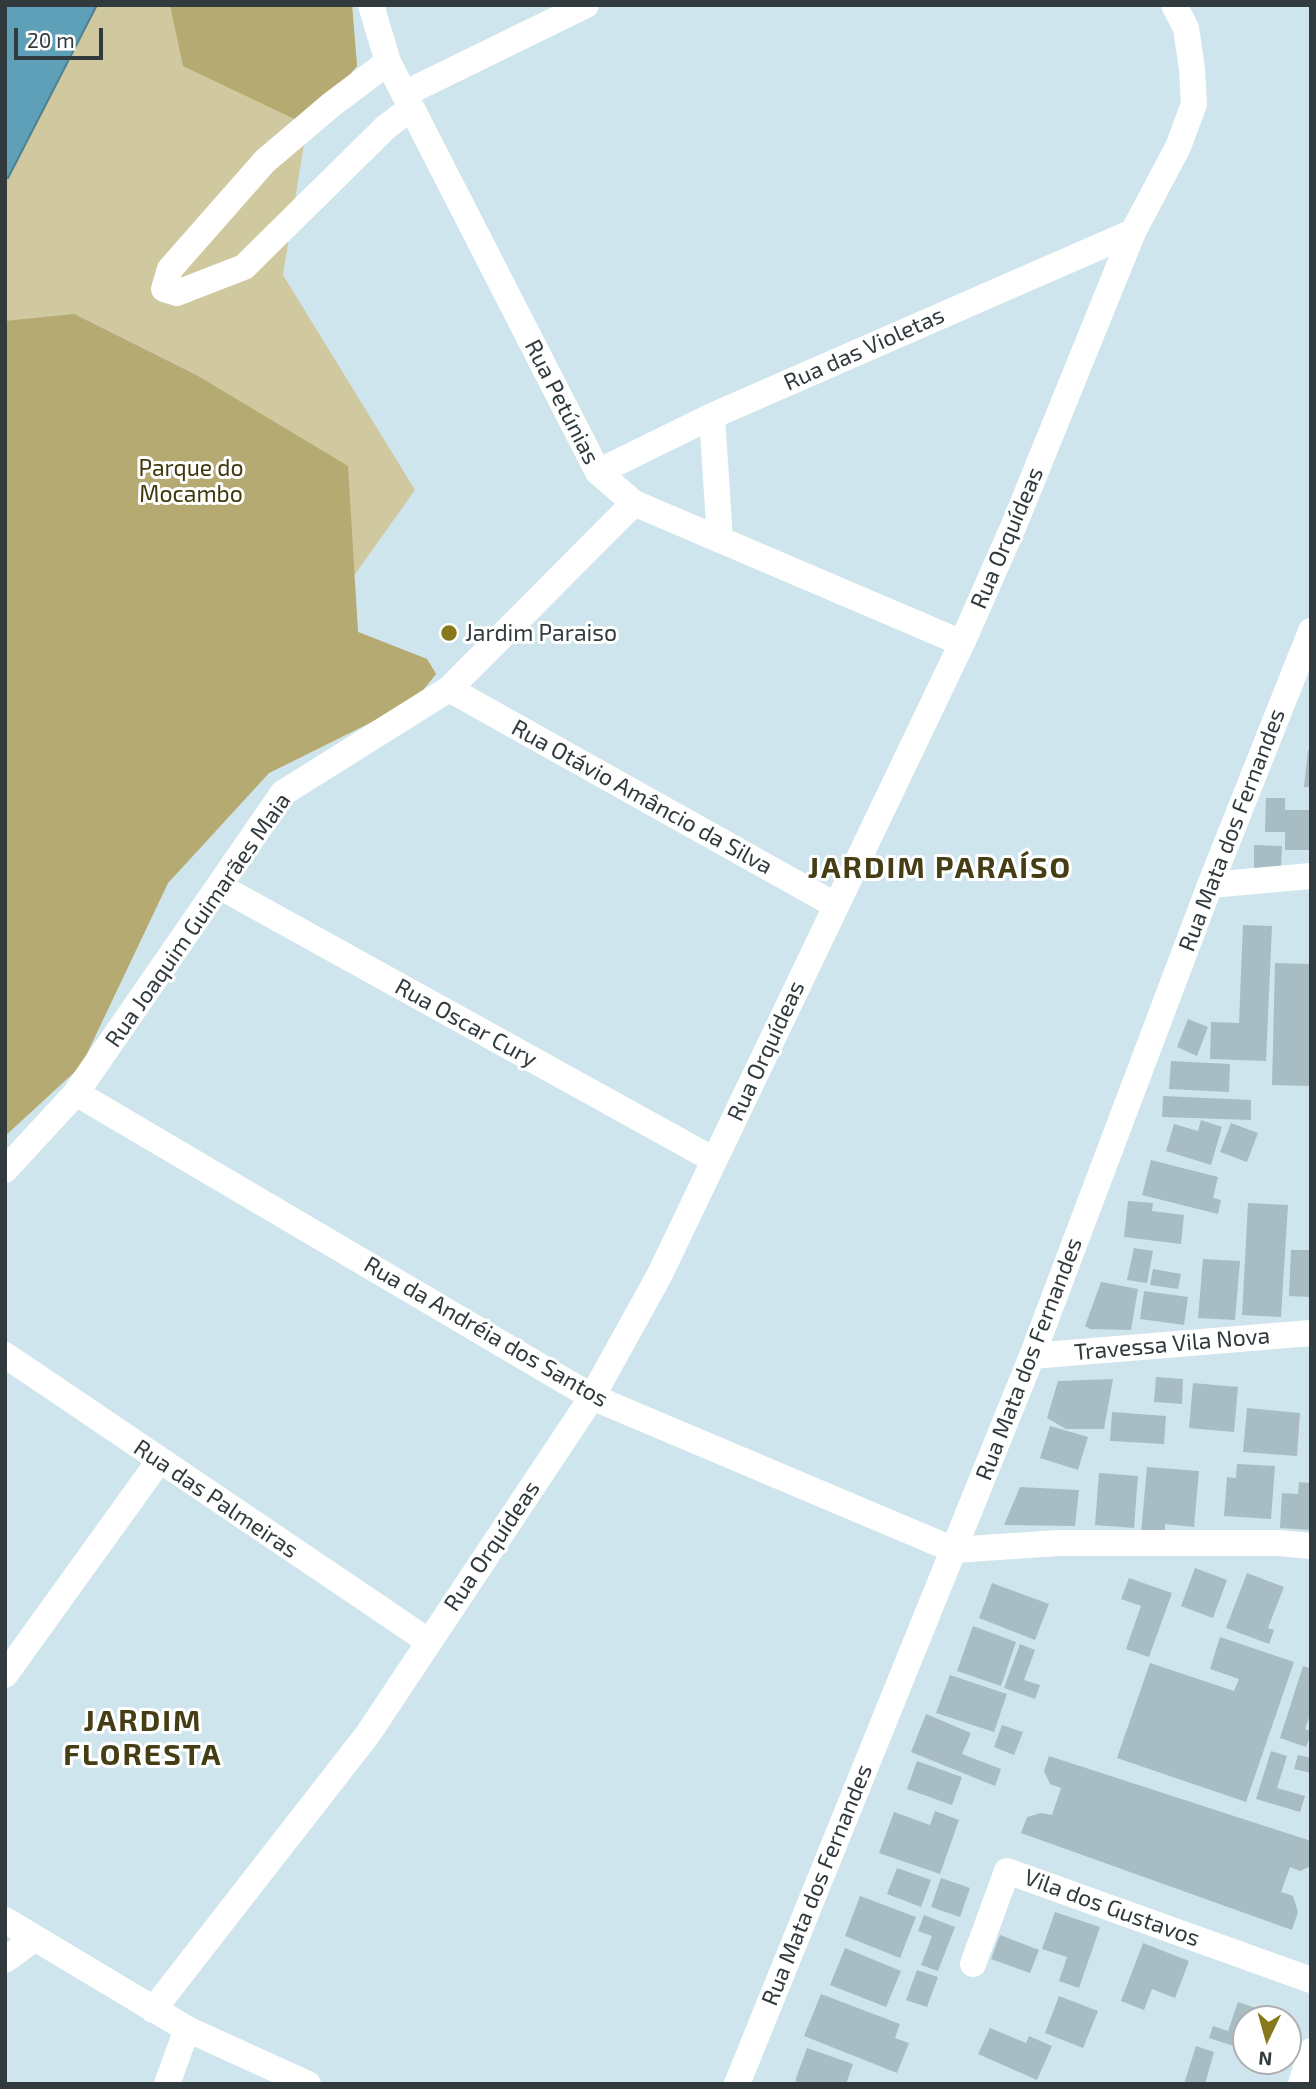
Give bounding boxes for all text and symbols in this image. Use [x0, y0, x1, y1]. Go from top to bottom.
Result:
scale bar [18, 14, 107, 58]
text: 20 m [27, 27, 75, 52]
street label: Rua das Violetas [779, 301, 949, 397]
street label: Rua Petúnias [519, 335, 605, 469]
park label: Parque do Mocambo [138, 454, 244, 508]
street label: Rua Orquídeas [965, 463, 1049, 613]
place label: Jardim Paraiso [465, 619, 617, 647]
marker: Jardim Paraiso [439, 623, 459, 643]
street label: Rua Mata dos Fernandes [1173, 705, 1291, 955]
street label: Rua Otávio Amâncio da Silva [507, 714, 777, 880]
street label: Rua Joaquim Guimarães Maia [100, 788, 296, 1052]
district label: JARDIM PARAÍSO [810, 850, 1070, 886]
street label: Rua Oscar Cury [390, 973, 542, 1073]
street label: Rua Orquídeas [722, 977, 810, 1125]
street label: Rua Mata dos Fernandes [970, 1234, 1088, 1484]
street label: Rua da Andréia dos Santos [359, 1251, 613, 1413]
street label: Travessa Vila Nova [1073, 1322, 1271, 1366]
street label: Rua das Palmeiras [129, 1434, 303, 1564]
street label: Rua Orquídeas [438, 1476, 546, 1616]
district label: JARDIM FLORESTA [64, 1703, 222, 1774]
street label: Rua Mata dos Fernandes [756, 1760, 878, 2010]
street label: Vila dos Gustavos [1020, 1863, 1204, 1953]
north arrow [1232, 2005, 1302, 2075]
text: N [1257, 2047, 1273, 2071]

